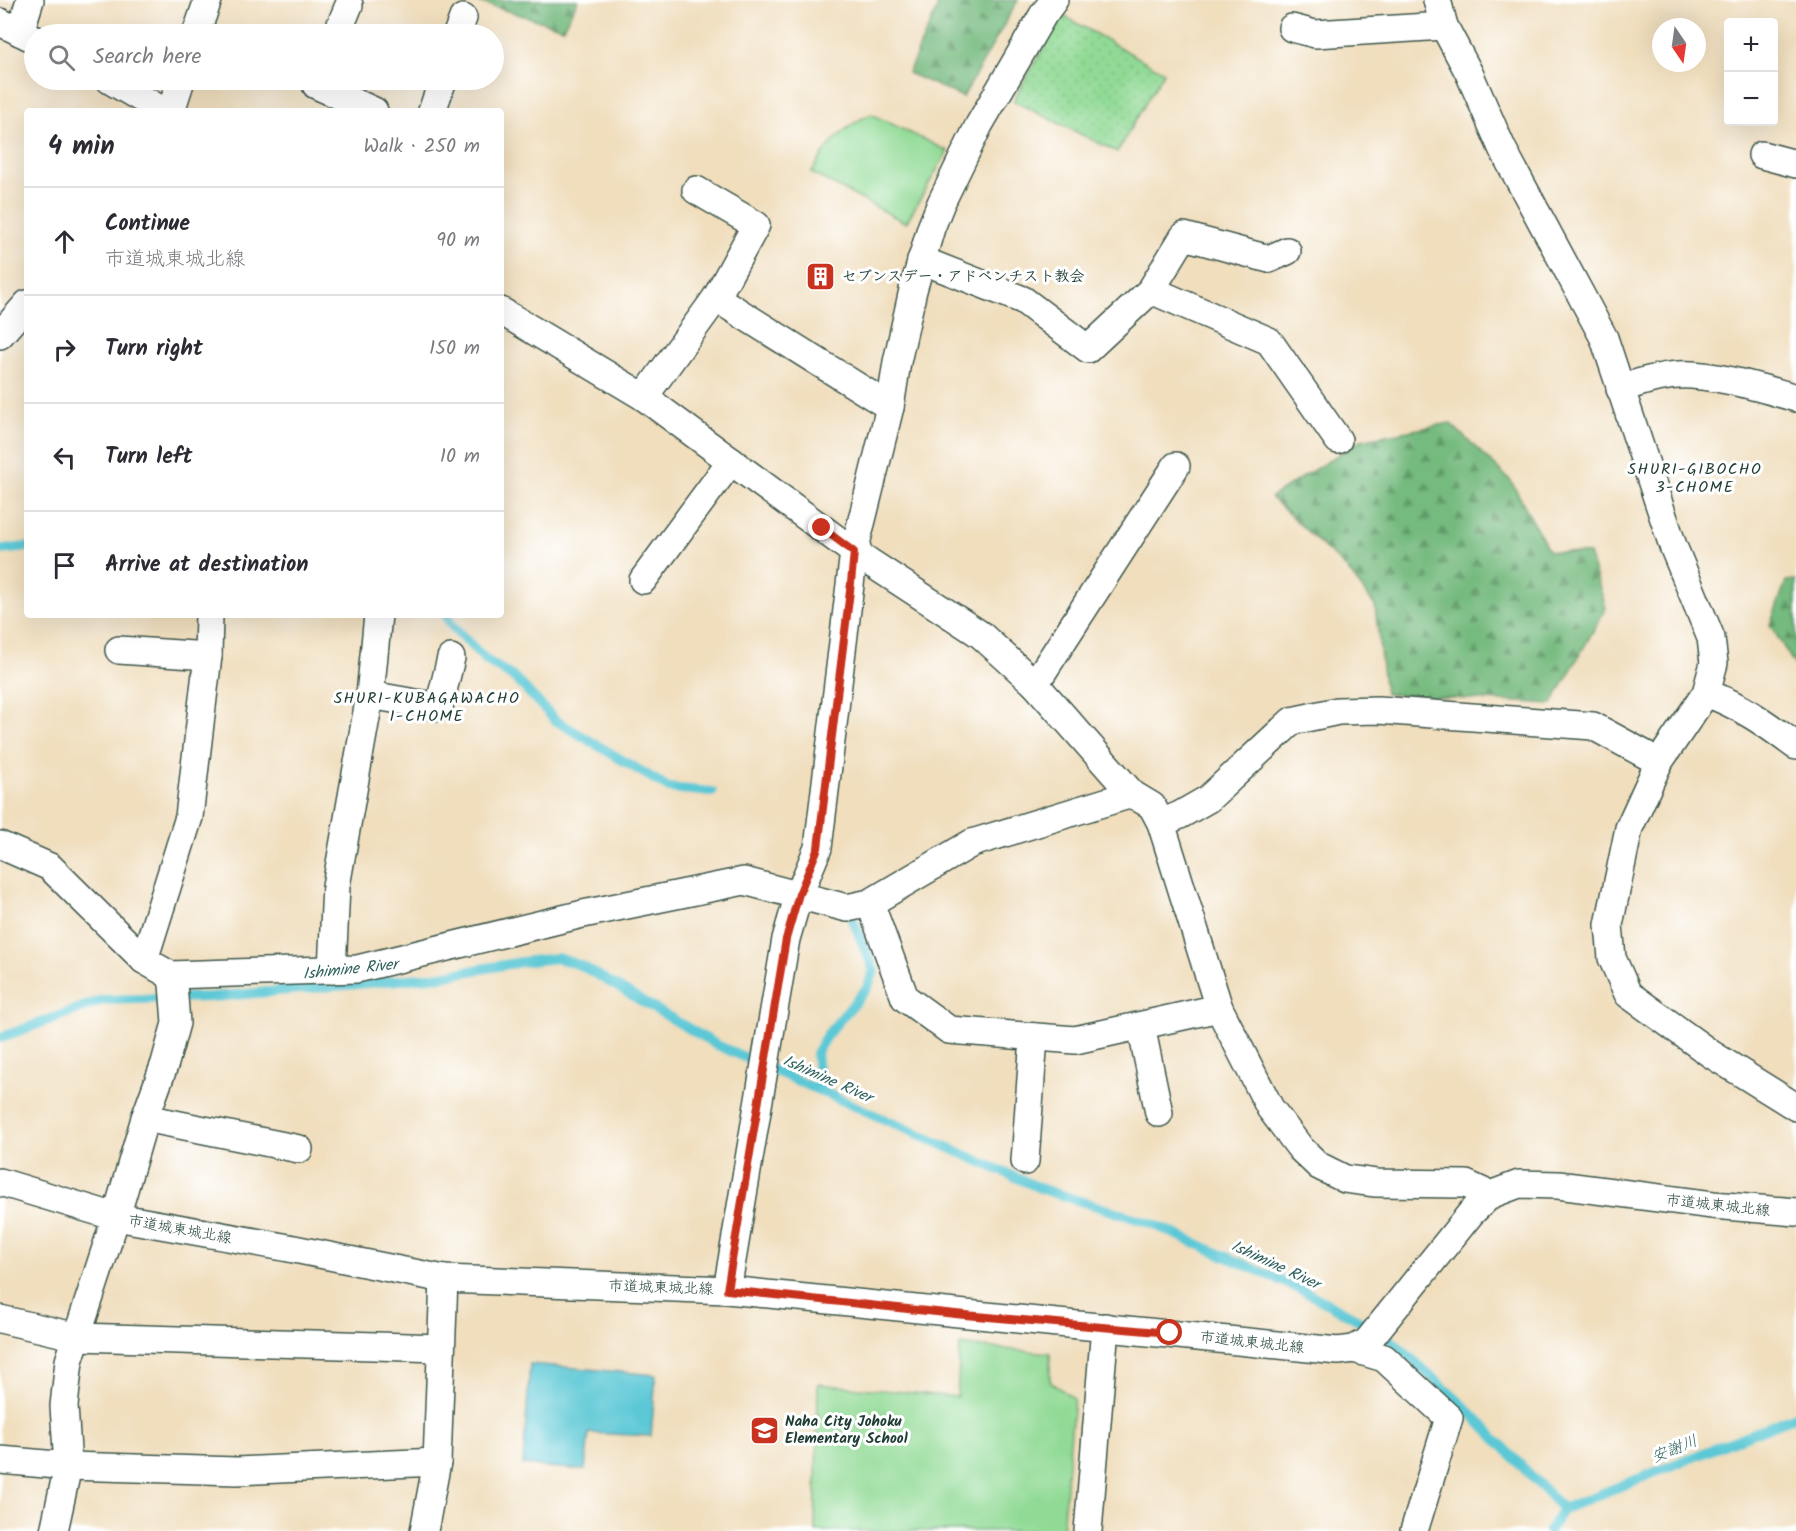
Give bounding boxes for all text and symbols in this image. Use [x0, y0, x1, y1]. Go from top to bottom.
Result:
north arrow [1652, 18, 1706, 72]
map controls [1724, 18, 1778, 126]
button: + [1724, 18, 1778, 72]
search box [24, 24, 504, 90]
text: Search here [93, 40, 201, 75]
icon: search [45, 41, 78, 74]
button: − [1724, 72, 1778, 126]
text: 4 min [48, 126, 115, 168]
text: Walk · 250 m [364, 131, 480, 163]
text: Continue [105, 207, 190, 242]
icon: ahead [48, 225, 81, 258]
text: 90 m [436, 225, 480, 257]
text: 市道城東城北線 [105, 244, 245, 276]
building icon: セブンスデー・アドベンチスト教会 [805, 260, 837, 292]
place label: セブンスデー・アドベンチスト教会 [842, 265, 1084, 289]
text: Turn right [105, 332, 203, 367]
icon: right [48, 333, 81, 366]
text: 150 m [429, 333, 480, 365]
text: Turn left [105, 440, 192, 475]
icon: left [48, 441, 81, 474]
text: 10 m [440, 441, 480, 473]
district label: SHURI-GIBOCHO 3-CHOME [1628, 457, 1762, 500]
route end [808, 514, 834, 540]
text: Arrive at destination [105, 548, 308, 583]
icon: arrive [48, 549, 81, 582]
district label: SHURI-KUBAGAWACHO 1-CHOME [334, 686, 520, 729]
water label: Ishimine River [301, 952, 403, 987]
water label: Ishimine River [779, 1049, 879, 1112]
street label: 市道城東城北線 [1664, 1189, 1771, 1223]
street label: 市道城東城北線 [126, 1209, 234, 1251]
water label: Ishimine River [1227, 1234, 1327, 1298]
street label: 市道城東城北線 [608, 1274, 714, 1302]
route start [1156, 1319, 1182, 1345]
street label: 市道城東城北線 [1198, 1326, 1305, 1360]
place label: Naha City Johoku Elementary School [785, 1410, 908, 1451]
school or university icon: Naha City Johoku Elementary School [748, 1414, 780, 1446]
water label: 安謝川 [1648, 1429, 1702, 1470]

